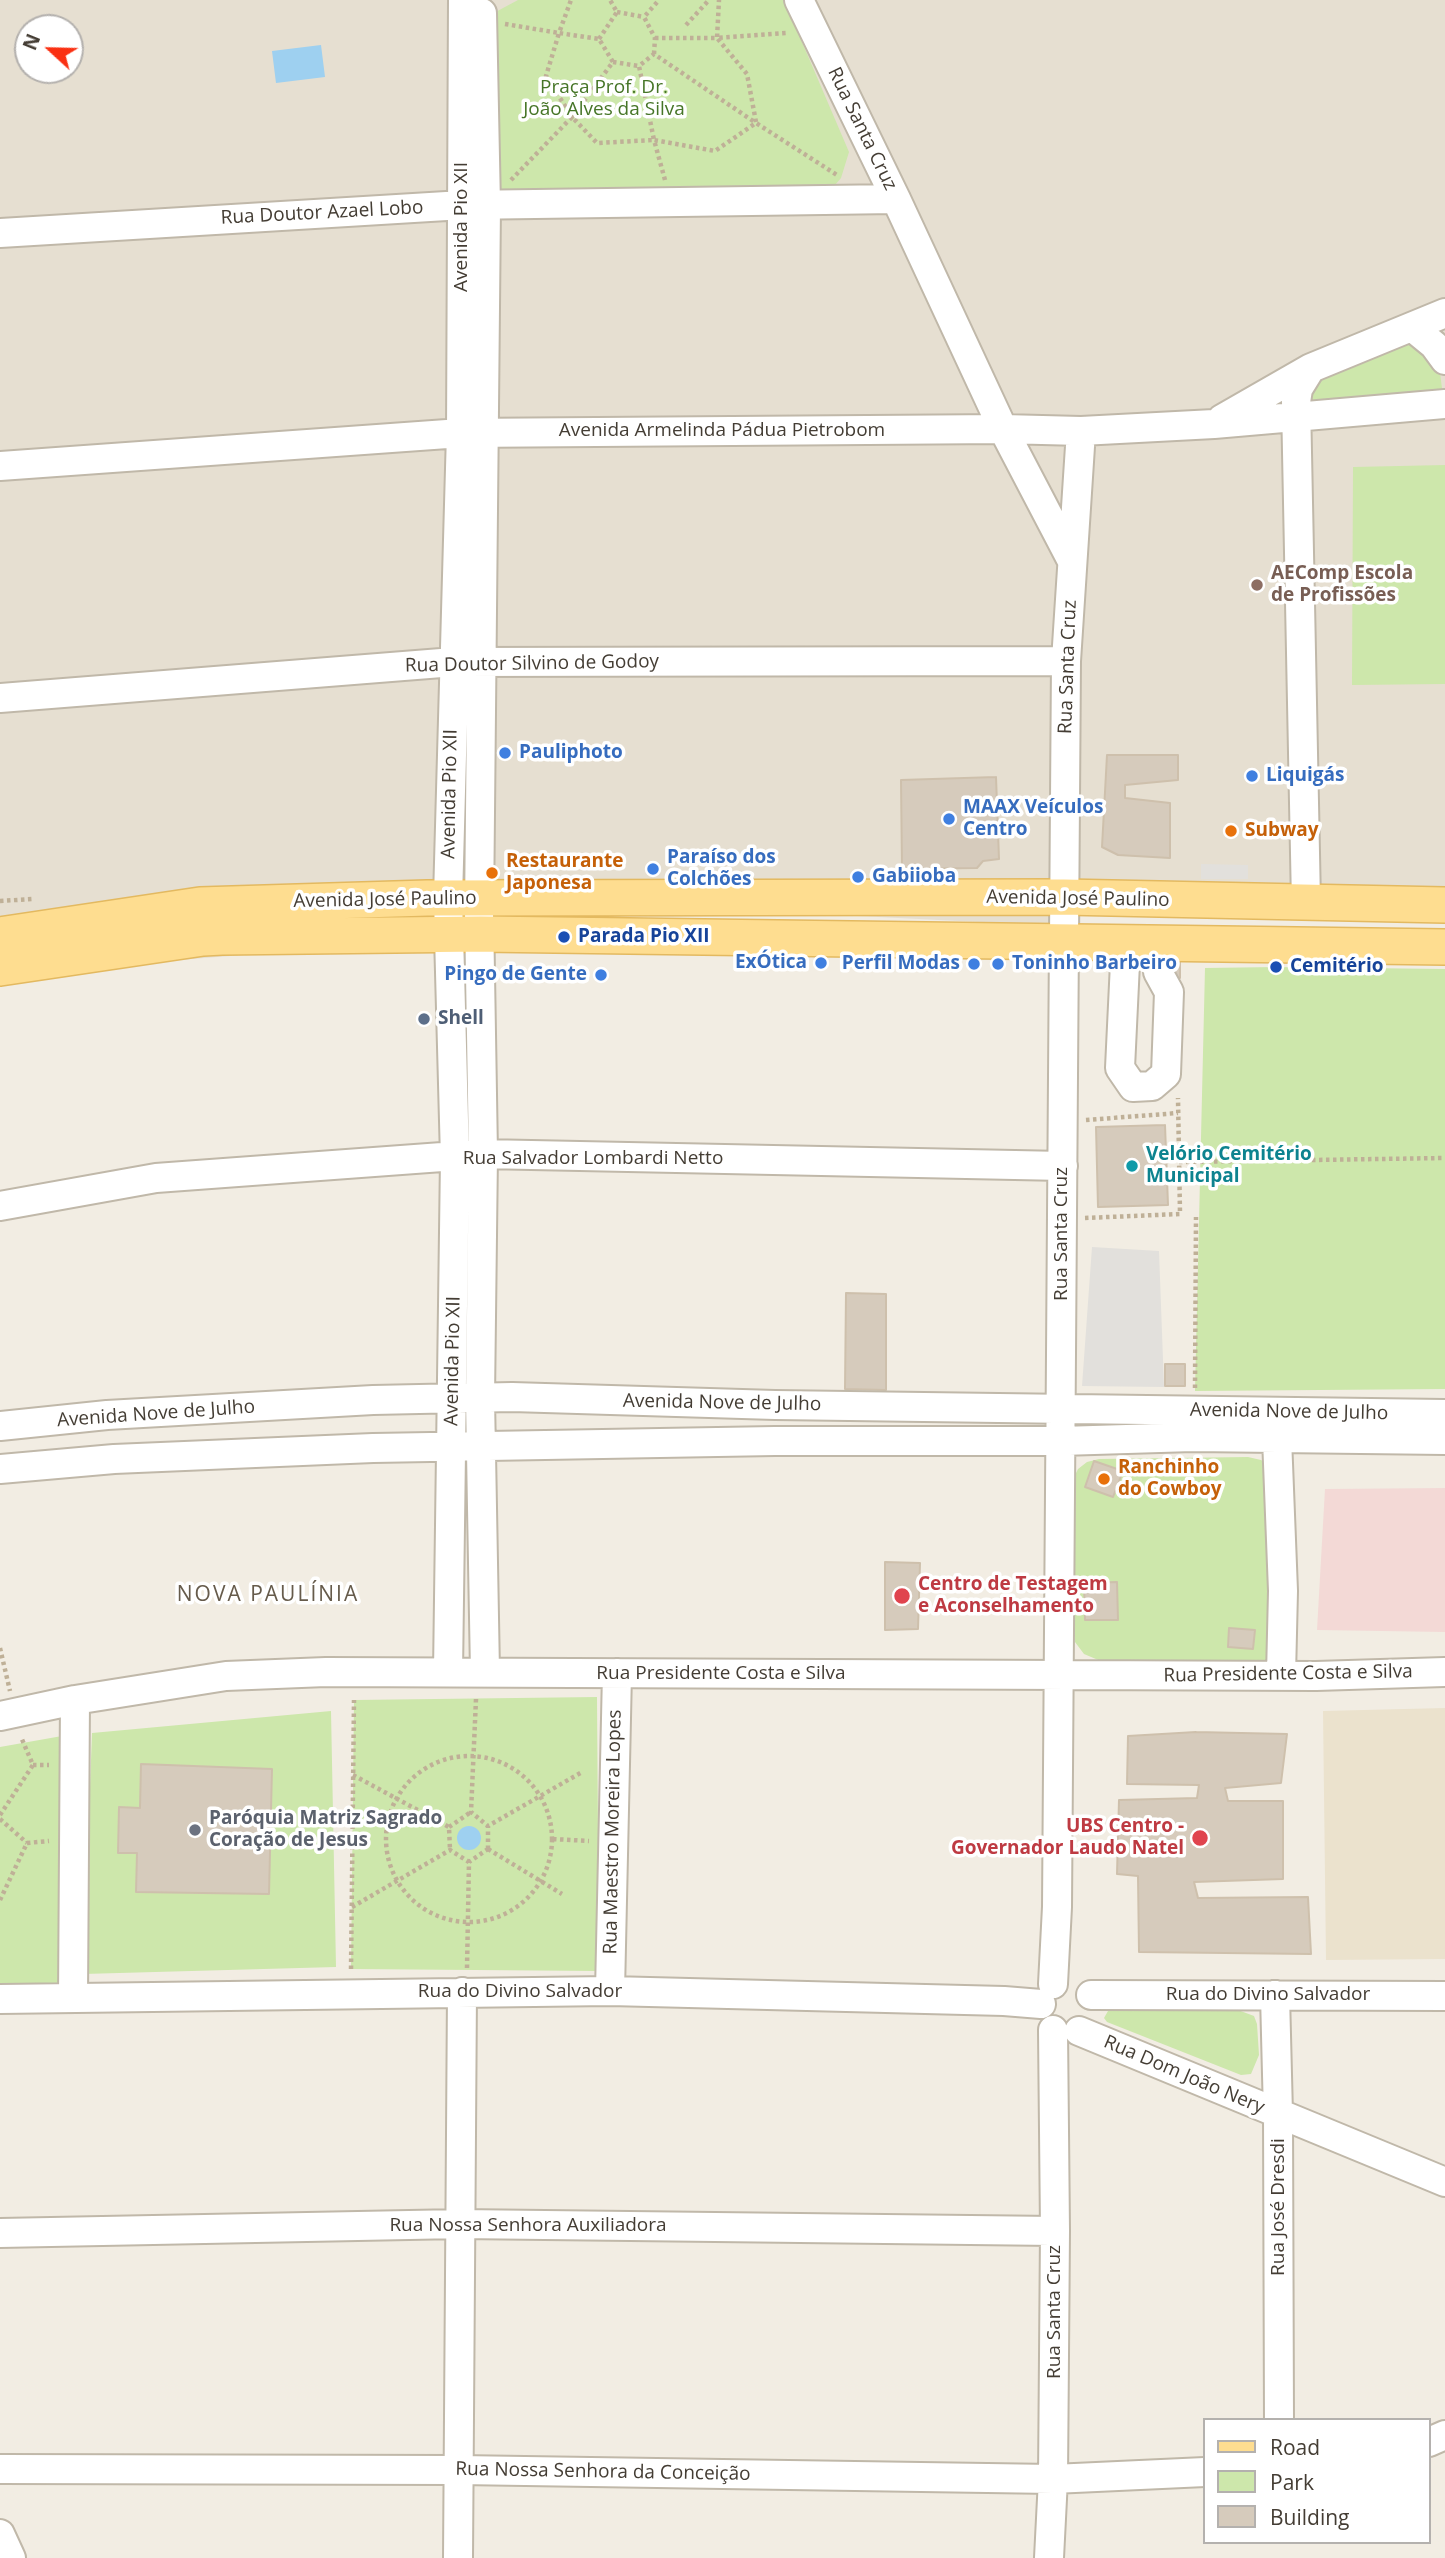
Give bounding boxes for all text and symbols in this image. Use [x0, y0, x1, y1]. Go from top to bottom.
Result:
north arrow [14, 14, 84, 84]
text: N [16, 30, 46, 54]
street label: Rua Santa Cruz [822, 64, 902, 194]
park label: Praça Prof. Dr. João Alves da Silva [523, 77, 685, 121]
street label: Avenida Pio XII [451, 162, 473, 292]
street label: Rua Doutor Azael Lobo [220, 196, 424, 230]
street label: Avenida Armelinda Pádua Pietrobom [559, 420, 885, 442]
place label: AEComp Escola de Profissões [1271, 563, 1413, 607]
marker: AEComp Escola de Profissões [1249, 577, 1265, 593]
street label: Rua Santa Cruz [1054, 600, 1082, 734]
street label: Rua Doutor Silvino de Godoy [405, 650, 659, 678]
street label: Avenida Pio XII [437, 729, 463, 859]
place label: Pauliphoto [519, 742, 623, 764]
marker: Pauliphoto [497, 745, 513, 761]
place label: Liquigás [1266, 765, 1344, 787]
marker: Liquigás [1244, 768, 1260, 784]
place label: MAAX Veículos Centro [963, 797, 1103, 841]
marker: MAAX Veículos Centro [941, 811, 957, 827]
place label: Subway [1245, 820, 1319, 842]
marker: Subway [1223, 823, 1239, 839]
place label: Paraíso dos Colchões [667, 847, 776, 891]
place label: Restaurante Japonesa [506, 851, 623, 895]
marker: Paraíso dos Colchões [645, 861, 661, 877]
marker: Restaurante Japonesa [484, 865, 500, 881]
place label: Gabiioba [872, 866, 956, 888]
marker: Gabiioba [850, 869, 866, 885]
street label: Avenida José Paulino [986, 886, 1170, 912]
street label: Avenida José Paulino [293, 887, 477, 913]
place label: Parada Pio XII [578, 926, 710, 948]
marker: Parada Pio XII [556, 929, 572, 945]
place label: ExÓtica [735, 952, 807, 974]
place label: Perfil Modas [842, 953, 960, 975]
place label: Toninho Barbeiro [1012, 953, 1177, 975]
marker: ExÓtica [813, 955, 829, 971]
marker: Perfil Modas [966, 956, 982, 972]
marker: Toninho Barbeiro [990, 956, 1006, 972]
place label: Cemitério [1290, 956, 1383, 978]
marker: Cemitério [1268, 959, 1284, 975]
place label: Pingo de Gente [444, 964, 587, 986]
marker: Pingo de Gente [593, 967, 609, 983]
place label: Shell [438, 1008, 484, 1030]
marker: Shell [416, 1011, 432, 1027]
place label: Velório Cemitério Municipal [1146, 1144, 1312, 1188]
street label: Rua Salvador Lombardi Netto [463, 1148, 723, 1170]
marker: Velório Cemitério Municipal [1124, 1158, 1140, 1174]
street label: Rua Santa Cruz [1051, 1167, 1073, 1301]
street label: Avenida Pio XII [440, 1296, 466, 1426]
street label: Avenida Nove de Julho [623, 1390, 821, 1416]
street label: Avenida Nove de Julho [56, 1396, 256, 1432]
street label: Avenida Nove de Julho [1190, 1399, 1388, 1425]
place label: Ranchinho do Cowboy [1118, 1457, 1221, 1501]
marker: Ranchinho do Cowboy [1096, 1471, 1112, 1487]
place label: Centro de Testagem e Aconselhamento [918, 1574, 1108, 1618]
district label: NOVA PAULÍNIA [178, 1582, 358, 1608]
marker: Centro de Testagem e Aconselhamento [892, 1586, 912, 1606]
street label: Rua Presidente Costa e Silva [1163, 1660, 1413, 1688]
street label: Rua Presidente Costa e Silva [596, 1663, 846, 1685]
street label: Rua Maestro Moreira Lopes [599, 1709, 627, 1955]
place label: Paróquia Matriz Sagrado Coração de Jesus [209, 1808, 442, 1852]
place label: UBS Centro - Governador Laudo Natel [951, 1816, 1184, 1860]
marker: Paróquia Matriz Sagrado Coração de Jesus [187, 1822, 203, 1838]
marker: UBS Centro - Governador Laudo Natel [1190, 1828, 1210, 1848]
street label: Rua do Divino Salvador [418, 1981, 622, 2003]
street label: Rua do Divino Salvador [1166, 1984, 1370, 2006]
street label: Rua Dom João Nery [1100, 2031, 1268, 2119]
street label: Rua José Dresdi [1268, 2138, 1290, 2276]
street label: Rua Nossa Senhora Auxiliadora [389, 2215, 667, 2237]
street label: Rua Santa Cruz [1044, 2245, 1066, 2379]
legend [1204, 2418, 1431, 2544]
text: Road [1270, 2433, 1320, 2461]
street label: Rua Nossa Senhora da Conceição [455, 2458, 751, 2486]
text: Park [1270, 2468, 1314, 2496]
text: Building [1270, 2503, 1349, 2531]

